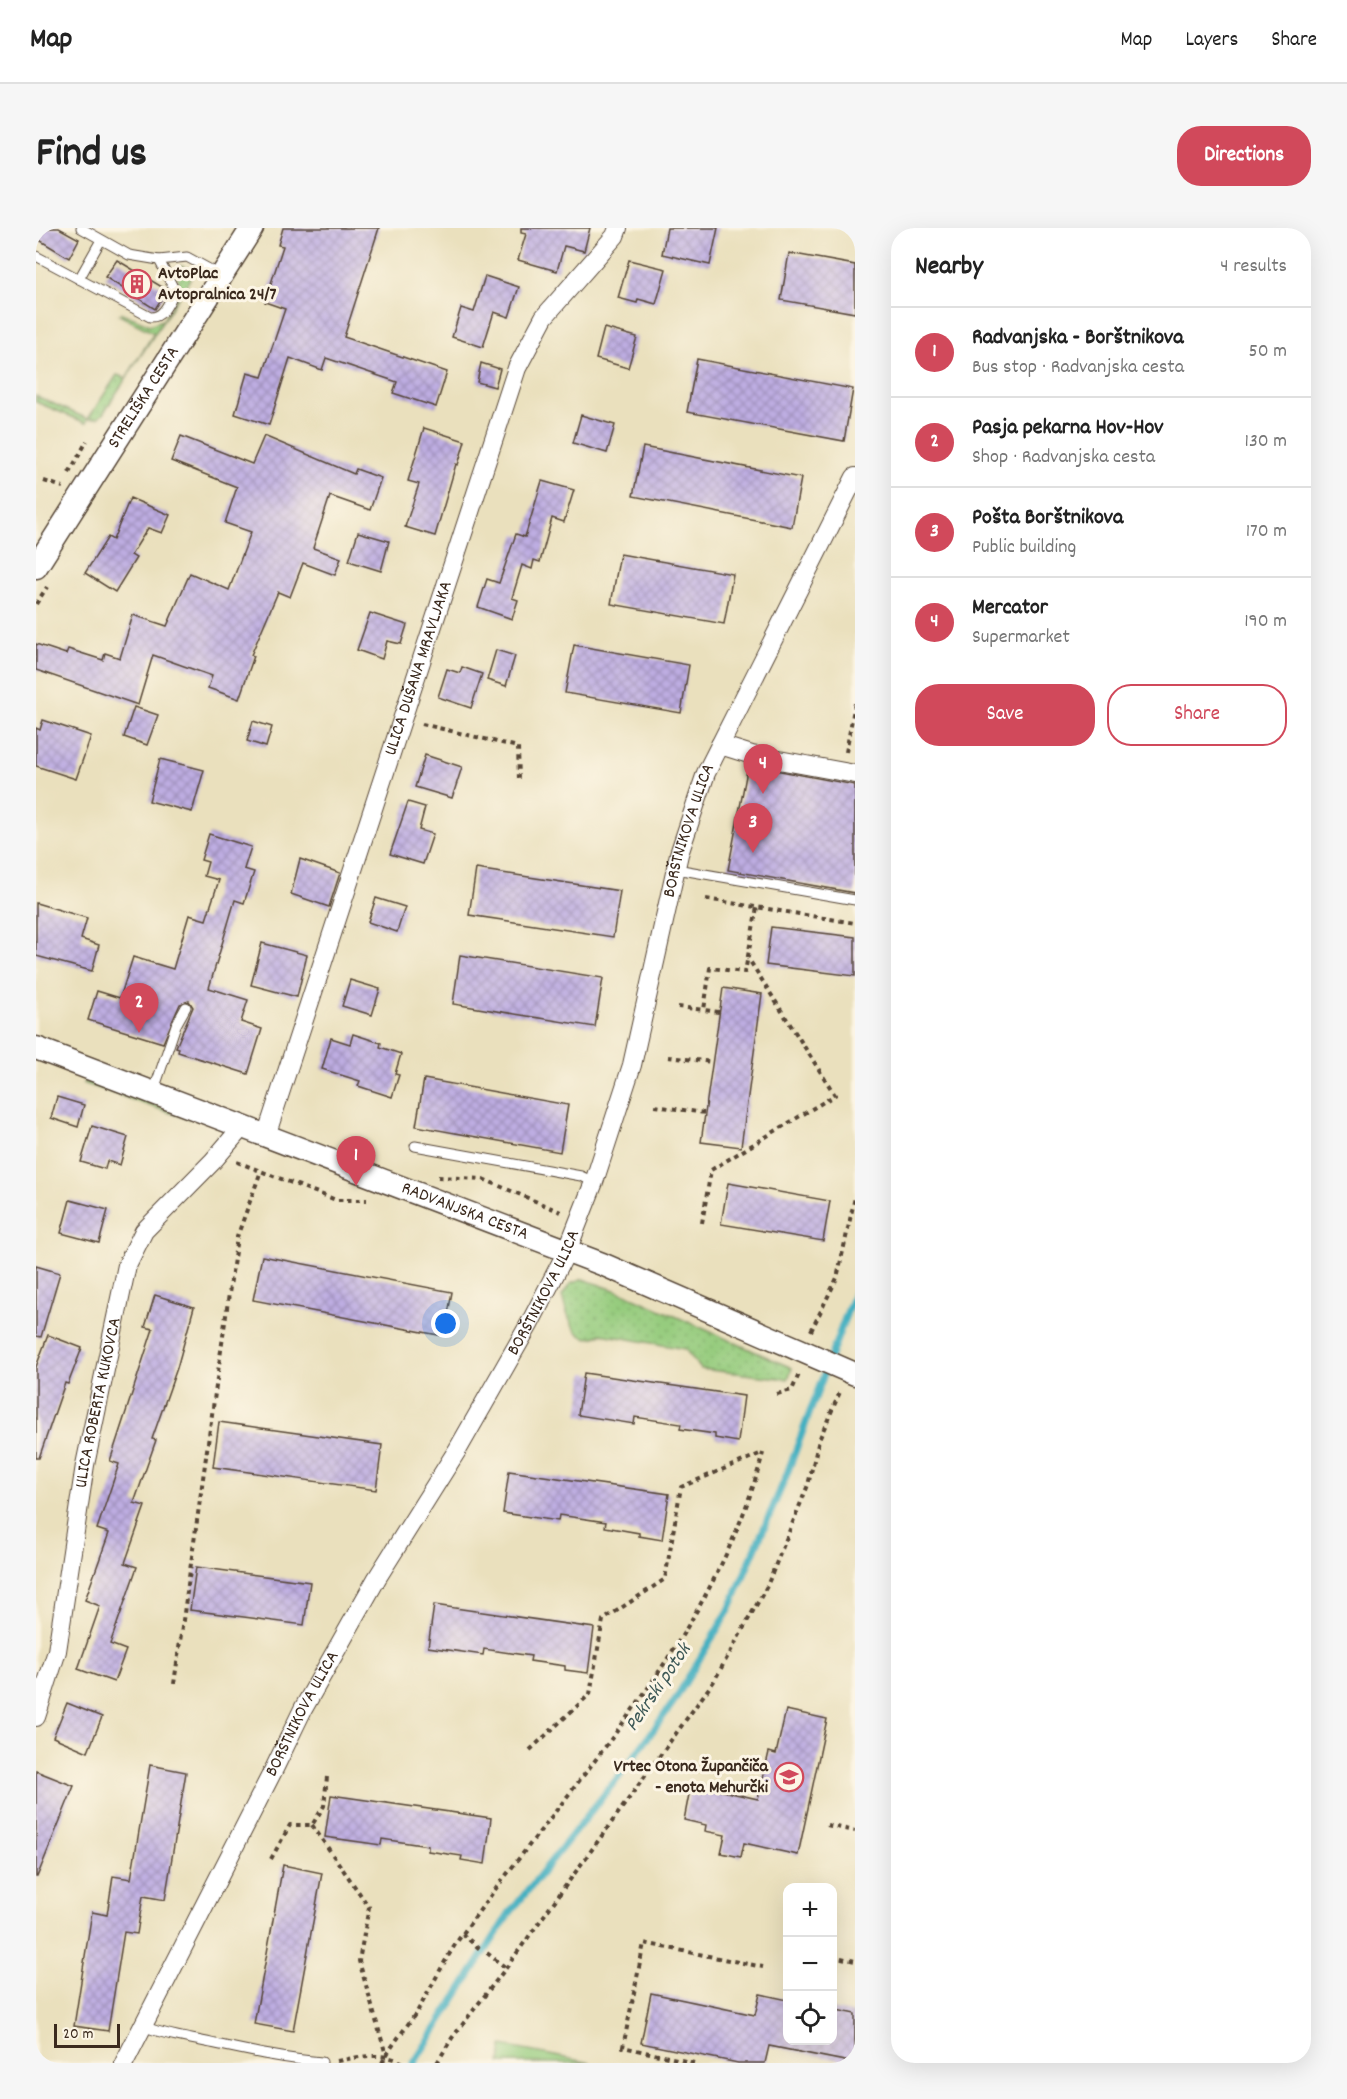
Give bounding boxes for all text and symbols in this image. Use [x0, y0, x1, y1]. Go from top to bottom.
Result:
text: Map [30, 21, 72, 61]
text: Map [1121, 26, 1152, 56]
text: Layers [1185, 26, 1238, 56]
text: Share [1271, 26, 1317, 56]
text: Find us [36, 126, 147, 186]
button: Directions [1177, 126, 1311, 186]
text: Nearby [915, 249, 983, 286]
text: 4 results [1220, 253, 1287, 281]
place label: AvtoPlac Avtopralnica 24/7 [158, 262, 277, 308]
building icon: AvtoPlac Avtopralnica 24/7 [121, 268, 153, 300]
text: Radvanjska - Borštnikova [972, 323, 1183, 354]
text: 1 [932, 338, 937, 366]
text: 50 m [1249, 338, 1287, 366]
street label: STRELIŠKA CESTA [102, 341, 186, 453]
text: Bus stop · Radvanjska cesta [972, 354, 1184, 382]
text: Pasja pekarna Hov-Hov [972, 413, 1164, 444]
text: 2 [930, 428, 939, 456]
text: 130 m [1245, 428, 1287, 456]
text: Shop · Radvanjska cesta [972, 444, 1155, 472]
text: Pošta Borštnikova [972, 503, 1123, 534]
text: 3 [930, 518, 939, 546]
text: 170 m [1246, 518, 1287, 546]
text: Public building [972, 534, 1076, 562]
street label: ULICA DUŠANA MRAVLJAKA [379, 578, 459, 759]
text: Mercator [972, 593, 1048, 624]
text: 4 [930, 608, 939, 636]
text: 190 m [1244, 608, 1287, 636]
text: Supermarket [972, 624, 1070, 652]
button: Save [915, 684, 1095, 746]
button: Share [1107, 684, 1287, 746]
pin: 4 [744, 744, 782, 794]
street label: BORŠTNIKOVA ULICA [657, 759, 721, 900]
pin: 3 [734, 804, 772, 853]
pin: 2 [120, 984, 158, 1033]
pin: 1 [336, 1136, 376, 1186]
street label: RADVANJSKA CESTA [398, 1176, 532, 1247]
street label: BORŠTNIKOVA ULICA [501, 1226, 587, 1360]
your location [431, 1309, 460, 1338]
street label: ULICA ROBERTA KUKOVCA [69, 1315, 128, 1490]
water label: Pekrski potok [619, 1637, 700, 1738]
street label: BORŠTNIKOVA ULICA [260, 1647, 346, 1781]
place label: Vrtec Otona Župančiča - enota Mehurčki [614, 1755, 769, 1801]
school or university icon: Vrtec Otona Župančiča - enota Mehurčki [773, 1761, 805, 1793]
map controls [783, 1883, 837, 2045]
button: + [783, 1883, 837, 1937]
button: − [783, 1937, 837, 1991]
button: locate [783, 1991, 837, 2045]
scale bar [54, 2021, 120, 2048]
text: 20 m [63, 2023, 93, 2046]

